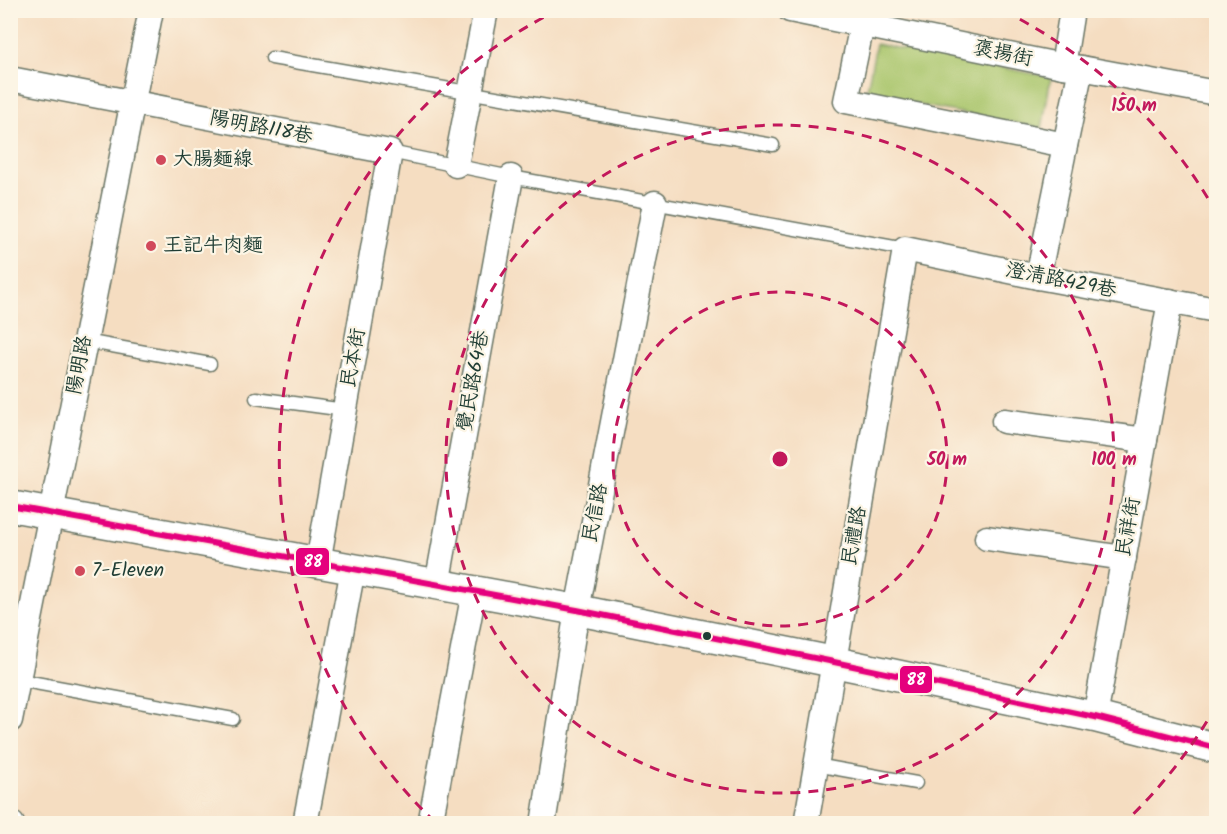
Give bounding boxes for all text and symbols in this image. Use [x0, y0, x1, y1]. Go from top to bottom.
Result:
street label: 褒揚街 [970, 32, 1036, 76]
text: 150 m [1111, 92, 1157, 121]
street label: 陽明路118巷 [207, 102, 316, 154]
place label: 大腸麵線 [173, 144, 253, 176]
marker: 大腸麵線 [154, 153, 168, 167]
place label: 王記牛肉麵 [163, 230, 263, 262]
marker: 王記牛肉麵 [144, 239, 158, 253]
street label: 澄清路429巷 [1003, 255, 1120, 308]
street label: 民本街 [333, 326, 375, 390]
street label: 覺民路64巷 [449, 327, 499, 434]
street label: 陽明路 [59, 332, 102, 398]
text: 50 m [926, 446, 967, 475]
text: 100 m [1091, 446, 1137, 475]
centre of rings [770, 449, 790, 469]
street label: 民信路 [575, 480, 618, 546]
street label: 民祥街 [1108, 495, 1150, 559]
street label: 民禮路 [834, 503, 876, 568]
line badge: 88 [295, 547, 330, 576]
text: 88 [304, 550, 323, 575]
place label: 7-Eleven [92, 555, 164, 587]
marker: 7-Eleven [73, 564, 87, 578]
unlabelled marker [701, 630, 713, 642]
line badge: 88 [899, 665, 933, 694]
text: 88 [907, 668, 926, 693]

